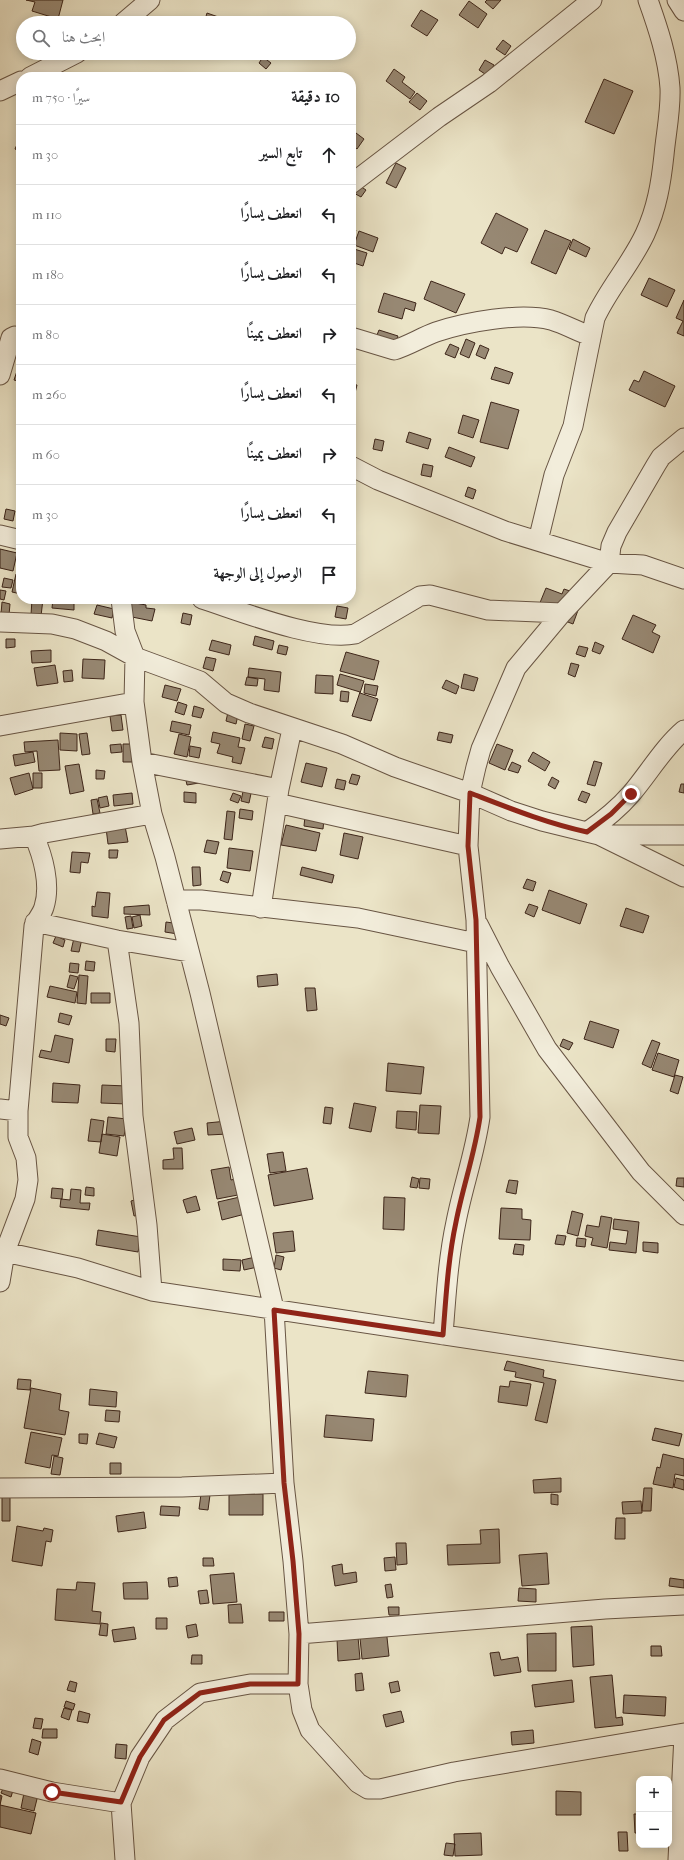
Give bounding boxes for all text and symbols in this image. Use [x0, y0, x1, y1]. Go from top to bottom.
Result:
search box [16, 16, 356, 60]
icon: search [30, 27, 52, 49]
text: ابحث هنا [62, 28, 105, 46]
text: 10 دقيقة [291, 86, 340, 106]
text: سيرًا · 750 m [32, 90, 90, 105]
text: تابع السير [260, 144, 302, 162]
icon: ahead [318, 144, 340, 166]
text: 30 m [32, 147, 58, 162]
text: انعطف يسارًا [241, 204, 302, 222]
icon: left [318, 204, 340, 226]
text: 110 m [32, 207, 62, 222]
text: انعطف يسارًا [241, 264, 302, 282]
icon: left [318, 264, 340, 286]
text: 180 m [32, 267, 64, 282]
text: انعطف يمينًا [247, 324, 302, 342]
icon: right [318, 324, 340, 346]
text: 80 m [32, 327, 59, 342]
text: انعطف يسارًا [241, 384, 302, 402]
icon: left [318, 384, 340, 406]
text: 260 m [32, 387, 67, 402]
text: انعطف يمينًا [247, 444, 302, 462]
icon: right [318, 444, 340, 466]
text: 60 m [32, 447, 60, 462]
text: انعطف يسارًا [241, 504, 302, 522]
icon: left [318, 504, 340, 526]
text: 30 m [32, 507, 58, 522]
text: الوصول إلى الوجهة [213, 564, 302, 582]
icon: arrive [318, 564, 340, 586]
route end [622, 785, 640, 803]
map controls [636, 1776, 672, 1848]
button: + [636, 1776, 672, 1812]
route start [43, 1783, 61, 1801]
button: − [636, 1812, 672, 1848]

